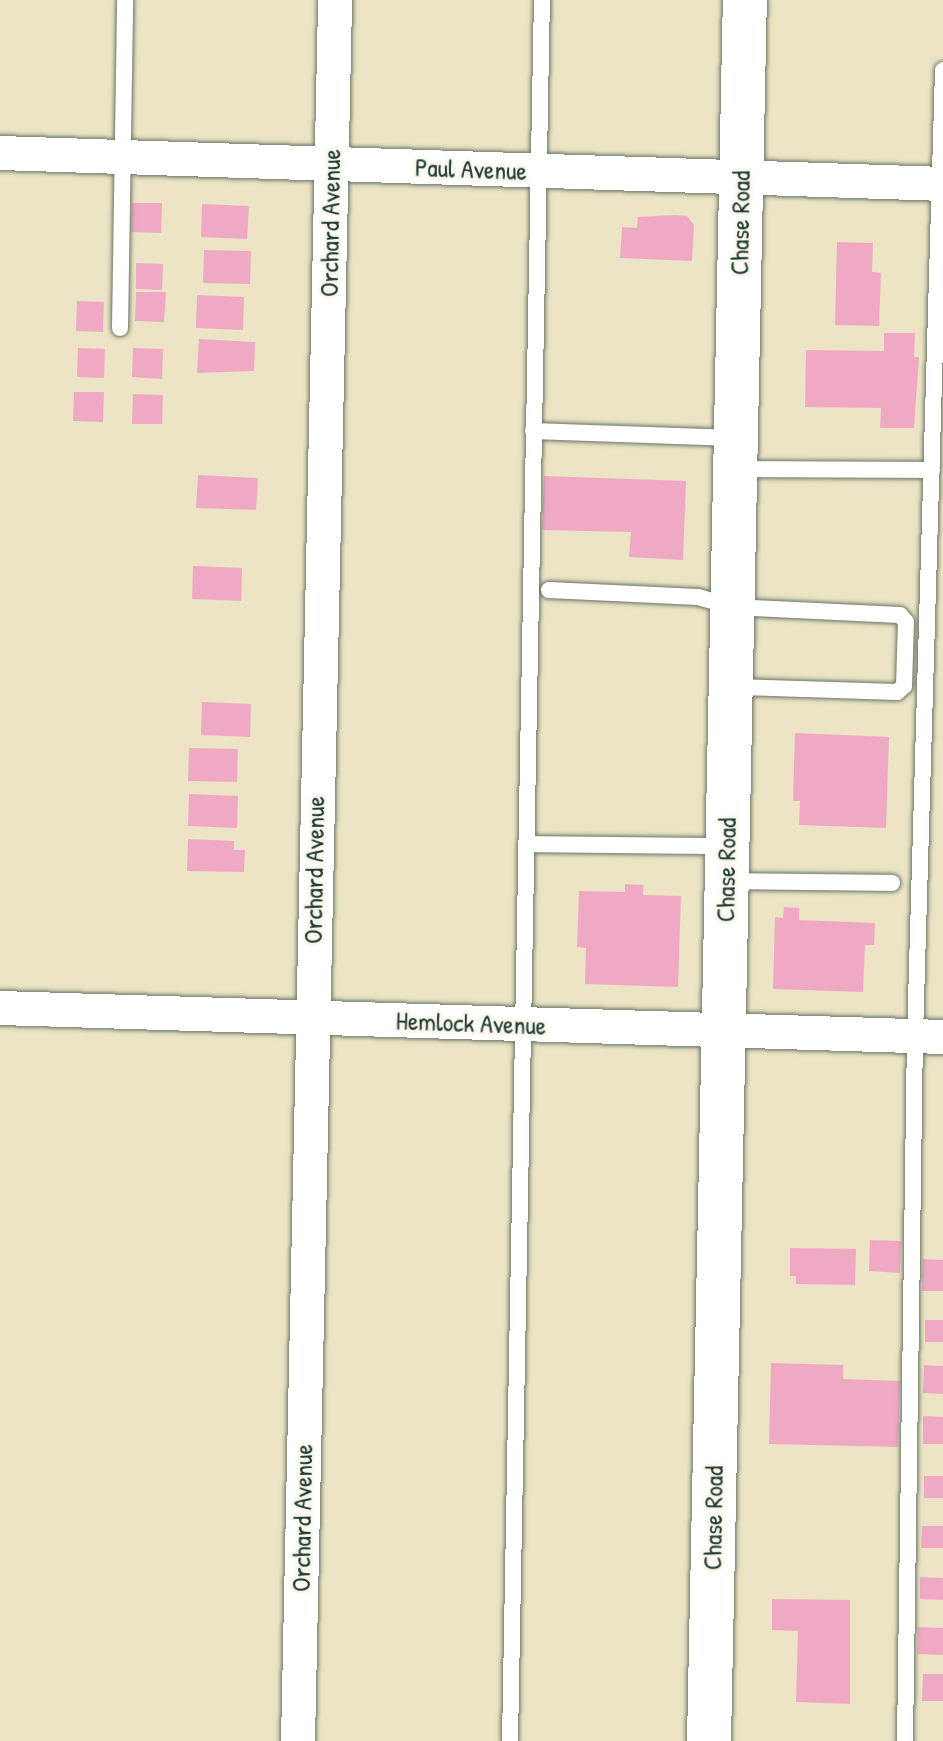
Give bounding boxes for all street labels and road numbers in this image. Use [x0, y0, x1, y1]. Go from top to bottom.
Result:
street label: Orchard Avenue [313, 149, 347, 297]
street label: Paul Avenue [415, 151, 527, 187]
street label: Chase Road [723, 171, 757, 275]
street label: Orchard Avenue [297, 796, 331, 944]
street label: Chase Road [709, 818, 743, 922]
street label: Hemlock Avenue [395, 1005, 547, 1041]
street label: Orchard Avenue [285, 1444, 319, 1592]
street label: Chase Road [696, 1466, 730, 1570]

